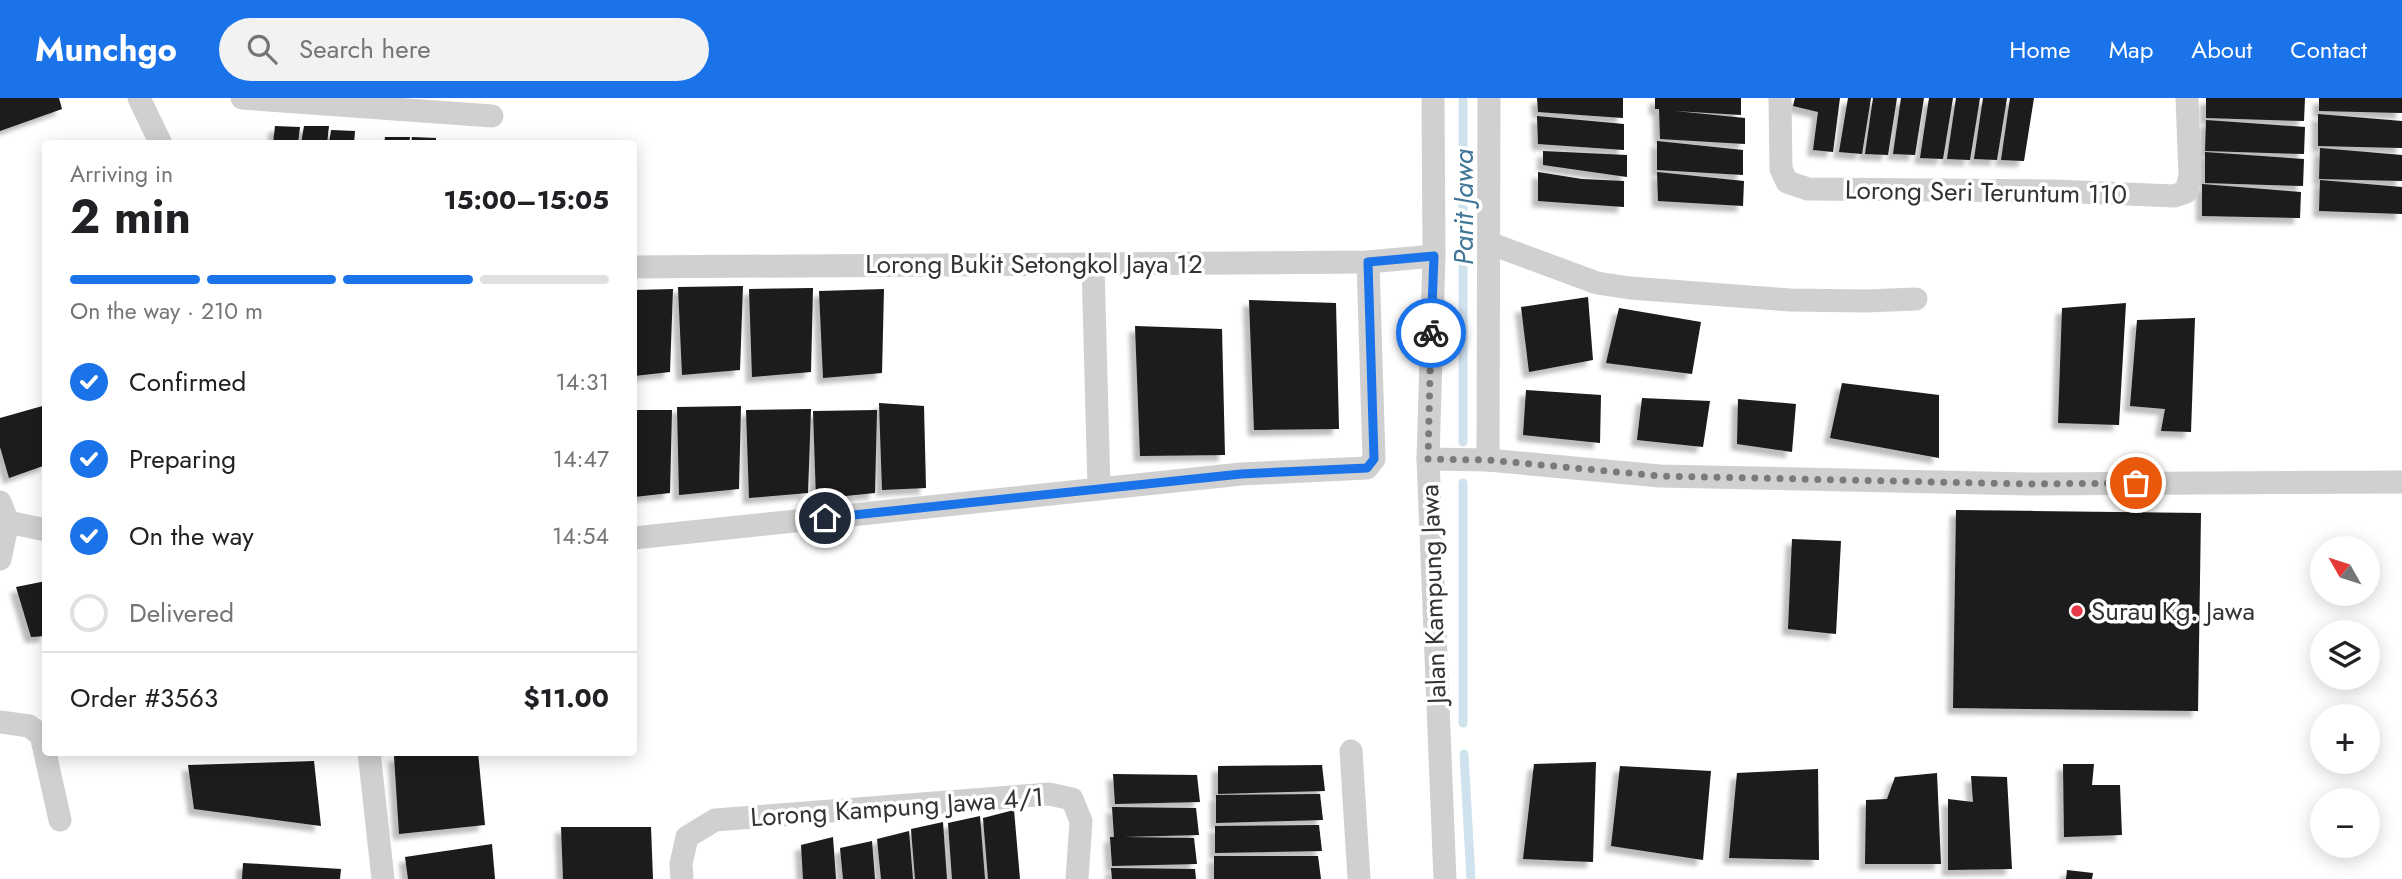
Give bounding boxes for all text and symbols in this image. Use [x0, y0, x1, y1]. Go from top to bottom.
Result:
search box [219, 18, 709, 81]
text: Munchgo [35, 26, 177, 73]
icon: search [243, 30, 281, 68]
text: Search here [299, 30, 431, 68]
text: Home [2009, 32, 2071, 67]
text: Map [2109, 32, 2153, 67]
text: About [2191, 32, 2252, 67]
text: Contact [2290, 32, 2367, 67]
water label: Parit Jawa [1443, 148, 1484, 265]
text: Arriving in [70, 157, 173, 191]
street label: Lorong Seri Teruntum 110 [1845, 171, 2127, 213]
text: 15:00–15:05 [443, 181, 609, 219]
text: 2 min [70, 184, 191, 250]
street label: Lorong Bukit Setongkol Jaya 12 [865, 245, 1203, 283]
text: On the way · 210 m [70, 294, 263, 328]
courier [1396, 298, 1466, 368]
icon: bike [1412, 314, 1450, 352]
icon: check [70, 363, 108, 401]
text: Confirmed [129, 363, 246, 401]
text: 14:31 [555, 365, 609, 399]
icon: check [70, 440, 108, 478]
text: Preparing [129, 440, 236, 478]
text: 14:47 [553, 442, 609, 476]
pin [2106, 453, 2166, 513]
icon: bag [2117, 464, 2155, 502]
street label: Jalan Kampung Jawa [1410, 484, 1456, 707]
pin [795, 488, 855, 548]
icon: home [806, 499, 844, 537]
icon: check [70, 517, 108, 555]
text: On the way [129, 517, 254, 555]
text: 14:54 [552, 519, 609, 553]
north arrow [2310, 536, 2380, 606]
map controls [2310, 536, 2380, 858]
place label: Surau Kg. Jawa [2091, 592, 2255, 630]
text: Delivered [129, 594, 234, 632]
marker: Surau Kg. Jawa [2069, 603, 2085, 619]
button: layers [2310, 620, 2380, 690]
text: Order #3563 [70, 679, 218, 717]
text: $11.00 [524, 679, 609, 717]
button: + [2310, 704, 2380, 774]
street label: Lorong Kampung Jawa 4/1 [749, 778, 1045, 836]
button: − [2310, 788, 2380, 858]

